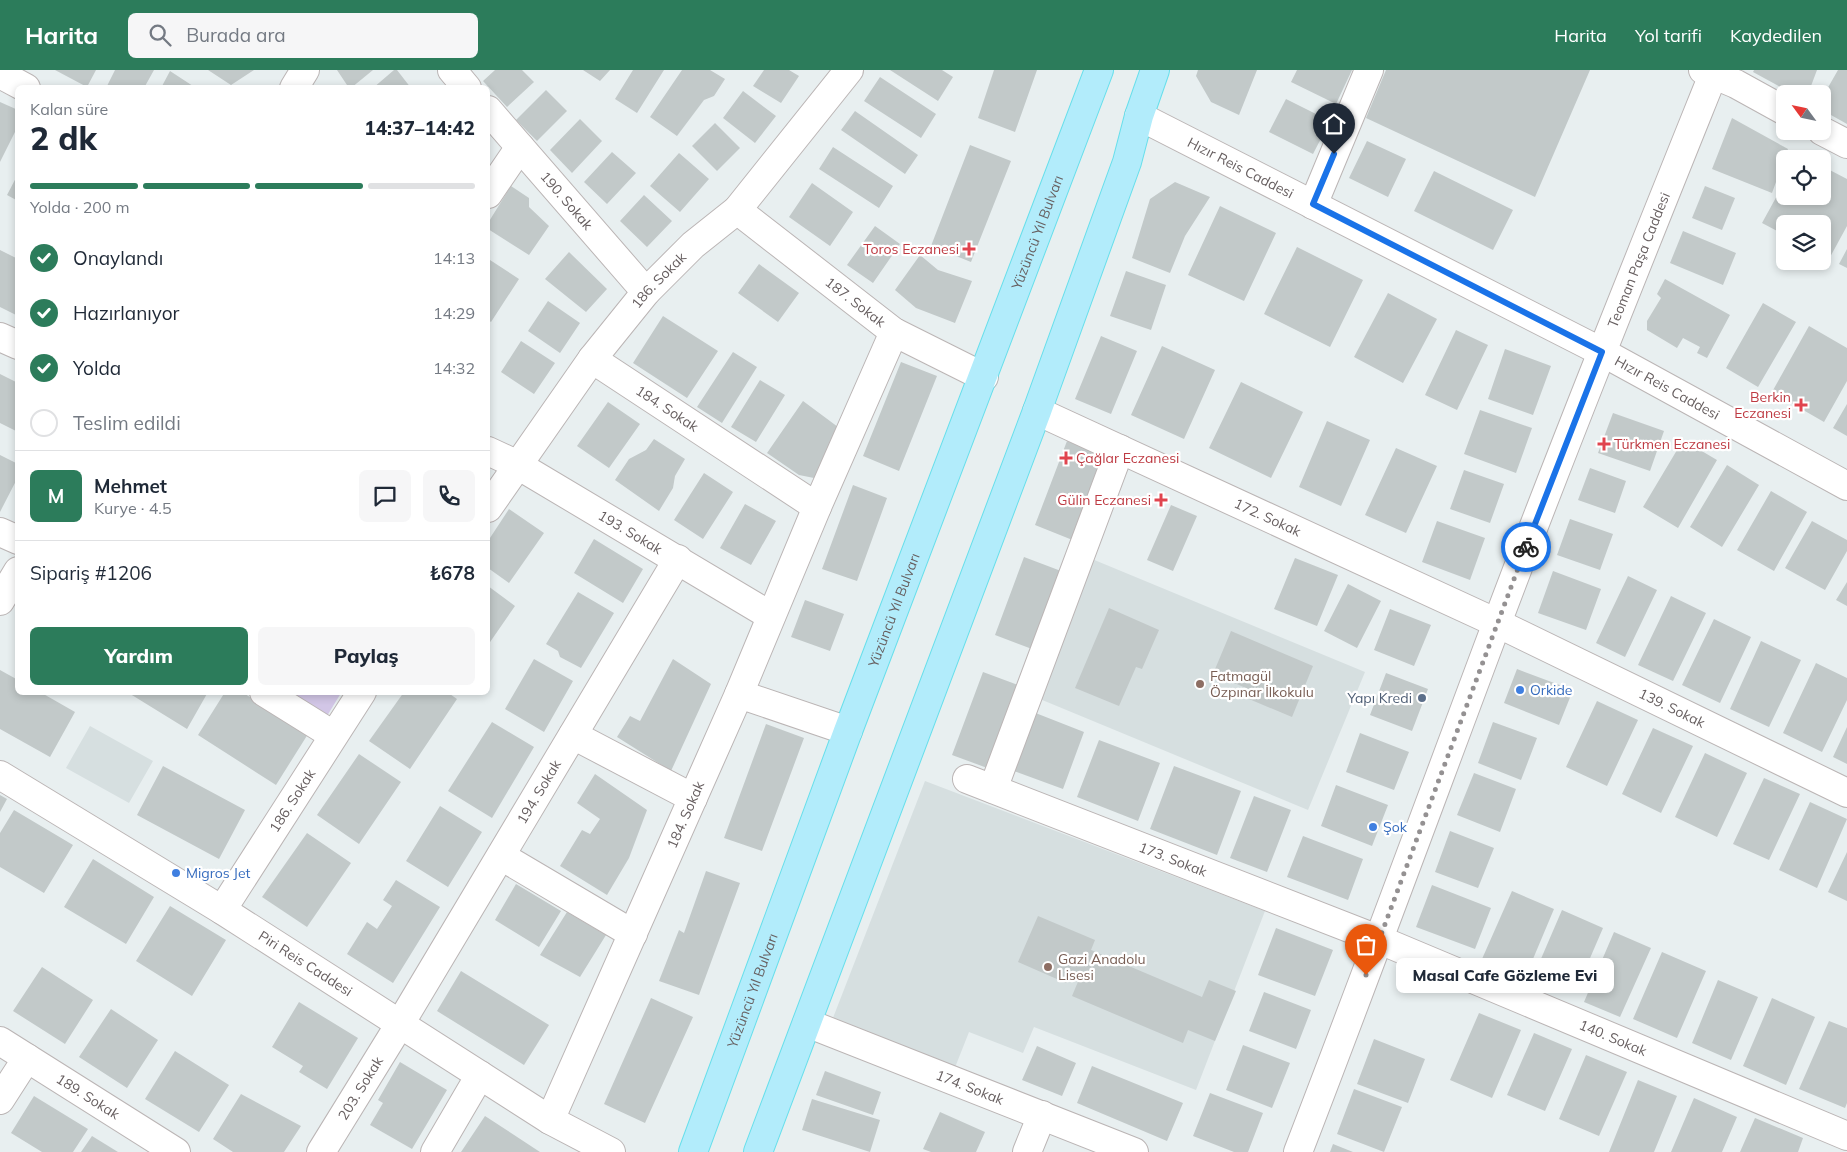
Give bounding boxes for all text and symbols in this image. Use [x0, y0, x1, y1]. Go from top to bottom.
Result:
search box [128, 13, 478, 58]
text: Harita [25, 20, 98, 50]
icon: search [146, 21, 174, 49]
text: Burada ara [186, 23, 286, 47]
text: Harita [1554, 24, 1607, 47]
text: Yol tarifi [1635, 24, 1702, 47]
text: Kaydedilen [1730, 24, 1822, 47]
north arrow [1776, 85, 1831, 140]
map controls [1776, 85, 1831, 270]
text: Kalan süre [30, 99, 108, 119]
pin [1313, 103, 1355, 154]
icon: home [1320, 110, 1348, 138]
text: 14:37–14:42 [364, 116, 475, 140]
text: 2 dk [30, 118, 97, 158]
street label: Hızır Reis Caddesi [1184, 133, 1297, 202]
button: locate [1776, 150, 1831, 205]
street label: 190. Sokak [536, 168, 597, 234]
street label: Yüzüncü Yıl Bulvarı [1007, 173, 1067, 293]
street label: Teoman Paşa Caddesi [1604, 190, 1674, 330]
text: Yolda · 200 m [30, 197, 130, 217]
button: layers [1776, 215, 1831, 270]
place label: Toros Eczanesi [863, 240, 959, 258]
marker: Toros Eczanesi [963, 243, 975, 255]
icon: check [30, 244, 58, 272]
text: Onaylandı [73, 246, 163, 270]
text: 14:13 [433, 248, 475, 268]
street label: 186. Sokak [627, 248, 690, 312]
street label: 187. Sokak [822, 273, 890, 332]
icon: check [30, 299, 58, 327]
text: Hazırlanıyor [73, 301, 180, 325]
text: 14:29 [433, 303, 475, 323]
street label: Hızır Reis Caddesi [1612, 352, 1723, 424]
icon: check [30, 354, 58, 382]
text: Yolda [73, 356, 121, 380]
text: 14:32 [433, 358, 475, 378]
street label: 184. Sokak [632, 381, 703, 436]
place label: Berkin Eczanesi [1734, 388, 1791, 422]
marker: Berkin Eczanesi [1795, 399, 1807, 411]
text: Teslim edildi [73, 411, 181, 435]
place label: Türkmen Eczanesi [1614, 435, 1730, 453]
marker: Türkmen Eczanesi [1598, 438, 1610, 450]
place label: Çağlar Eczanesi [1076, 449, 1179, 467]
marker: Çağlar Eczanesi [1060, 452, 1072, 464]
button: chat [359, 470, 411, 522]
button: phone [423, 470, 475, 522]
text: Mehmet [94, 474, 167, 498]
text: M [48, 484, 64, 508]
place label: Gülin Eczanesi [1057, 491, 1151, 509]
marker: Gülin Eczanesi [1155, 494, 1167, 506]
street label: 172. Sokak [1231, 494, 1305, 541]
text: Kurye · 4.5 [94, 498, 171, 518]
street label: 193. Sokak [595, 506, 666, 559]
courier [1501, 522, 1551, 572]
icon: bike [1512, 533, 1540, 561]
street label: Yüzüncü Yıl Bulvarı [864, 550, 924, 671]
text: Sipariş #1206 [30, 561, 152, 585]
text: ₺678 [429, 561, 475, 585]
button: Yardım [30, 627, 248, 685]
button: Paylaş [258, 627, 475, 685]
place label: Fatmagül Özpınar İlkokulu [1210, 667, 1314, 701]
marker: Fatmagül Özpınar İlkokulu [1194, 678, 1206, 690]
place label: Orkide [1530, 681, 1572, 699]
marker: Orkide [1514, 684, 1526, 696]
street label: 139. Sokak [1636, 684, 1709, 732]
place label: Yapı Kredi [1346, 689, 1412, 707]
marker: Yapı Kredi [1416, 692, 1428, 704]
street label: 194. Sokak [513, 756, 565, 827]
street label: 186. Sokak [265, 765, 320, 836]
street label: 184. Sokak [663, 778, 709, 851]
place label: Şok [1383, 818, 1408, 836]
marker: Şok [1367, 821, 1379, 833]
street label: 173. Sokak [1136, 838, 1210, 881]
place label: Migros Jet [186, 864, 251, 882]
marker: Migros Jet [170, 867, 182, 879]
pin [1345, 924, 1387, 975]
street label: Piri Reis Caddesi [255, 927, 356, 1000]
street label: Yüzüncü Yıl Bulvarı [723, 931, 782, 1051]
icon: bag [1352, 931, 1380, 959]
place label: Gazi Anadolu Lisesi [1058, 950, 1146, 984]
callout: Masal Cafe Gözleme Evi [1396, 958, 1614, 992]
marker: Gazi Anadolu Lisesi [1042, 961, 1054, 973]
text: Masal Cafe Gözleme Evi [1413, 965, 1597, 985]
street label: 140. Sokak [1577, 1016, 1650, 1060]
street label: 203. Sokak [334, 1052, 387, 1123]
street label: 174. Sokak [933, 1066, 1007, 1109]
street label: 189. Sokak [53, 1070, 124, 1124]

